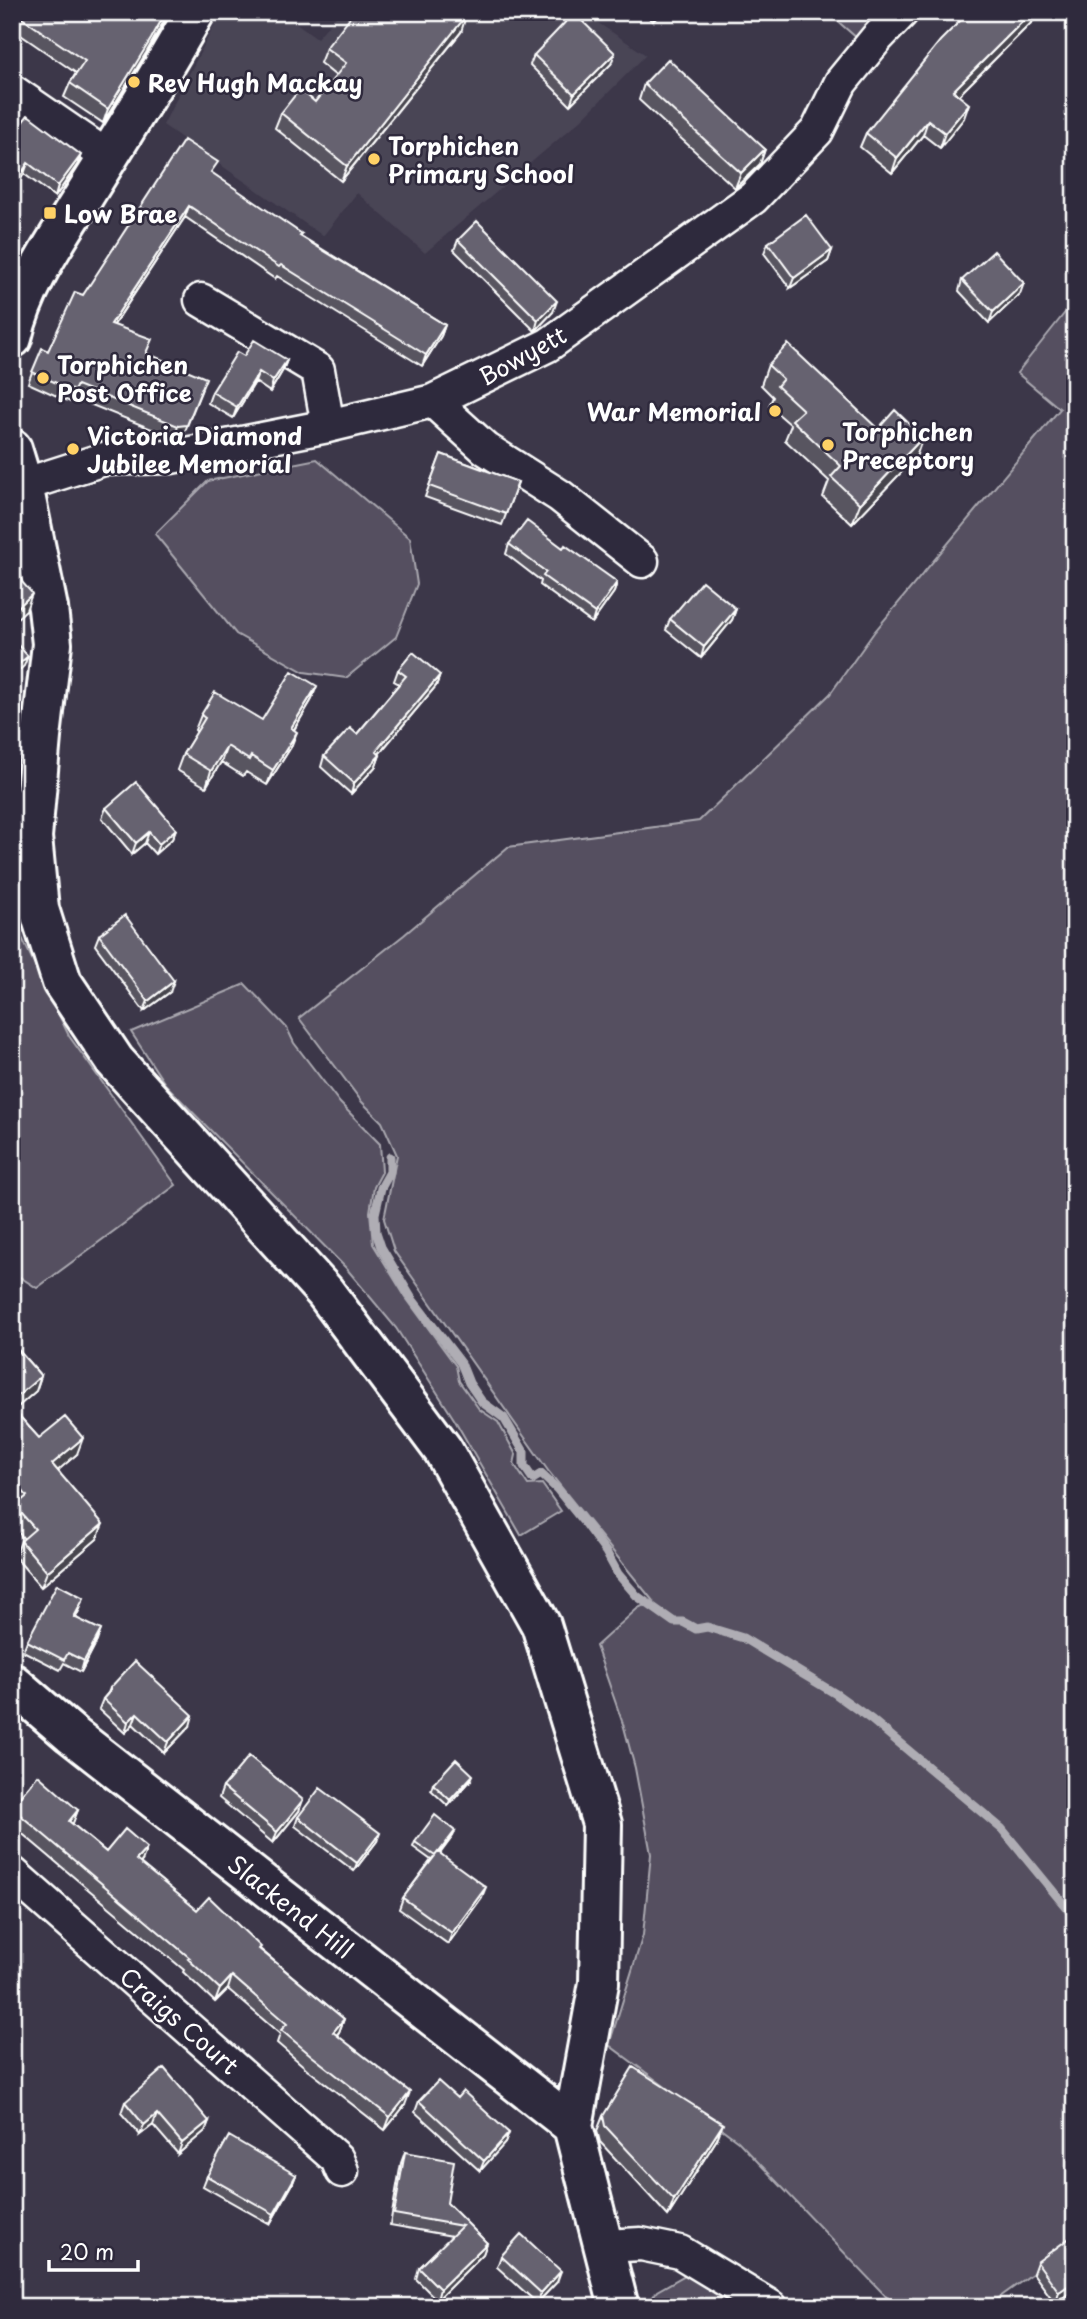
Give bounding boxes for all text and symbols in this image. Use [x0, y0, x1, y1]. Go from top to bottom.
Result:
place label: Rev Hugh Mackay [148, 64, 362, 100]
marker: Rev Hugh Mackay [126, 74, 142, 90]
place label: Torphichen Primary School [388, 127, 574, 191]
marker: Torphichen Primary School [366, 151, 382, 167]
place label: Low Brae [64, 195, 177, 231]
marker: Low Brae [42, 205, 58, 221]
street label: Bowyett [472, 316, 572, 394]
place label: Torphichen Post Office [57, 346, 192, 410]
marker: Torphichen Post Office [35, 370, 51, 386]
place label: War Memorial [587, 393, 761, 429]
marker: War Memorial [767, 403, 783, 419]
place label: Torphichen Preceptory [842, 413, 974, 477]
place label: Victoria Diamond Jubilee Memorial [87, 417, 302, 481]
marker: Torphichen Preceptory [820, 437, 836, 453]
marker: Victoria Diamond Jubilee Memorial [65, 441, 81, 457]
street label: Slackend Hill [221, 1846, 361, 1966]
street label: Craigs Court [112, 1958, 248, 2082]
scale bar [49, 2228, 138, 2272]
text: 20 m [60, 2235, 114, 2267]

